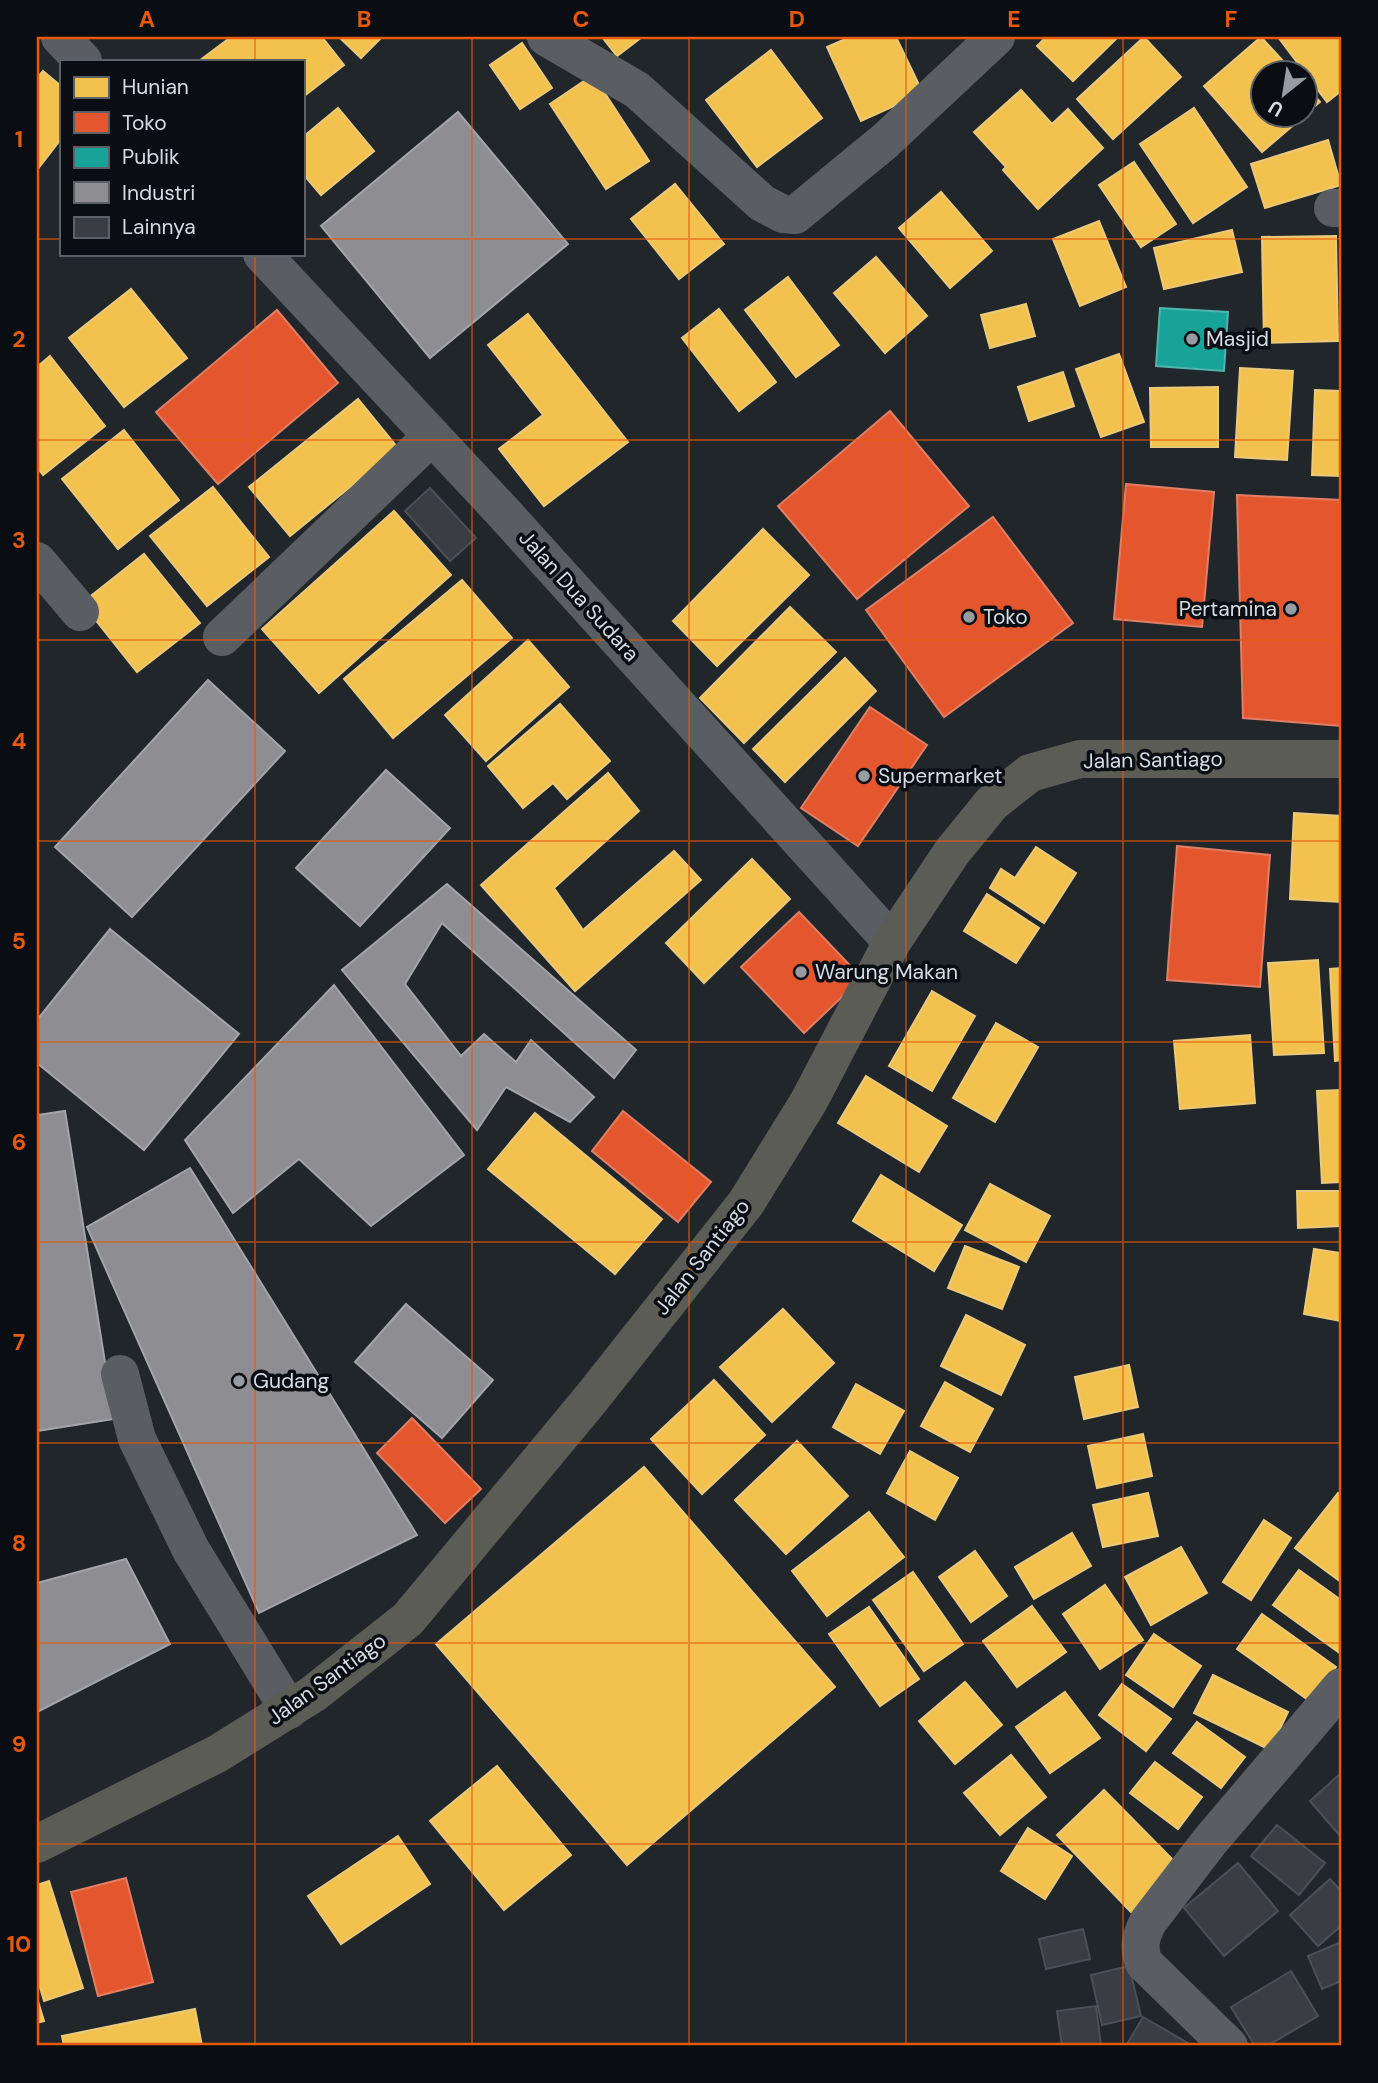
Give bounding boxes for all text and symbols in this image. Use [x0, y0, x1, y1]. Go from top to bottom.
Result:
text: A [139, 4, 155, 34]
text: B [357, 4, 371, 34]
text: C [573, 4, 589, 34]
text: D [789, 4, 805, 34]
text: E [1007, 4, 1021, 34]
text: F [1225, 4, 1238, 34]
legend [60, 60, 304, 256]
north arrow [1248, 60, 1318, 130]
text: Hunian [122, 73, 189, 101]
text: U [1264, 94, 1288, 122]
text: Toko [122, 109, 167, 137]
text: 1 [15, 124, 23, 154]
text: Publik [122, 143, 180, 171]
text: Industri [122, 179, 195, 207]
text: Lainnya [122, 213, 196, 241]
text: 2 [12, 324, 26, 354]
place label: Masjid [1206, 325, 1269, 353]
marker: Masjid [1184, 331, 1200, 347]
text: 3 [12, 525, 26, 555]
street label: Jalan Dua Sudara [513, 525, 645, 667]
place label: Pertamina [1179, 595, 1277, 623]
marker: Pertamina [1283, 601, 1299, 617]
place label: Toko [983, 603, 1028, 631]
marker: Toko [961, 609, 977, 625]
text: 4 [12, 726, 27, 756]
street label: Jalan Santiago [1083, 745, 1223, 775]
place label: Supermarket [878, 762, 1003, 790]
marker: Supermarket [856, 768, 872, 784]
text: 5 [12, 926, 26, 956]
place label: Warung Makan [815, 958, 958, 986]
marker: Warung Makan [793, 964, 809, 980]
text: 6 [12, 1127, 26, 1157]
street label: Jalan Santiago [648, 1193, 756, 1321]
text: 7 [13, 1327, 25, 1357]
place label: Gudang [253, 1367, 330, 1395]
marker: Gudang [231, 1373, 247, 1389]
text: 8 [12, 1528, 26, 1558]
street label: Jalan Santiago [262, 1627, 392, 1731]
text: 9 [12, 1729, 26, 1759]
text: 10 [7, 1929, 31, 1959]

